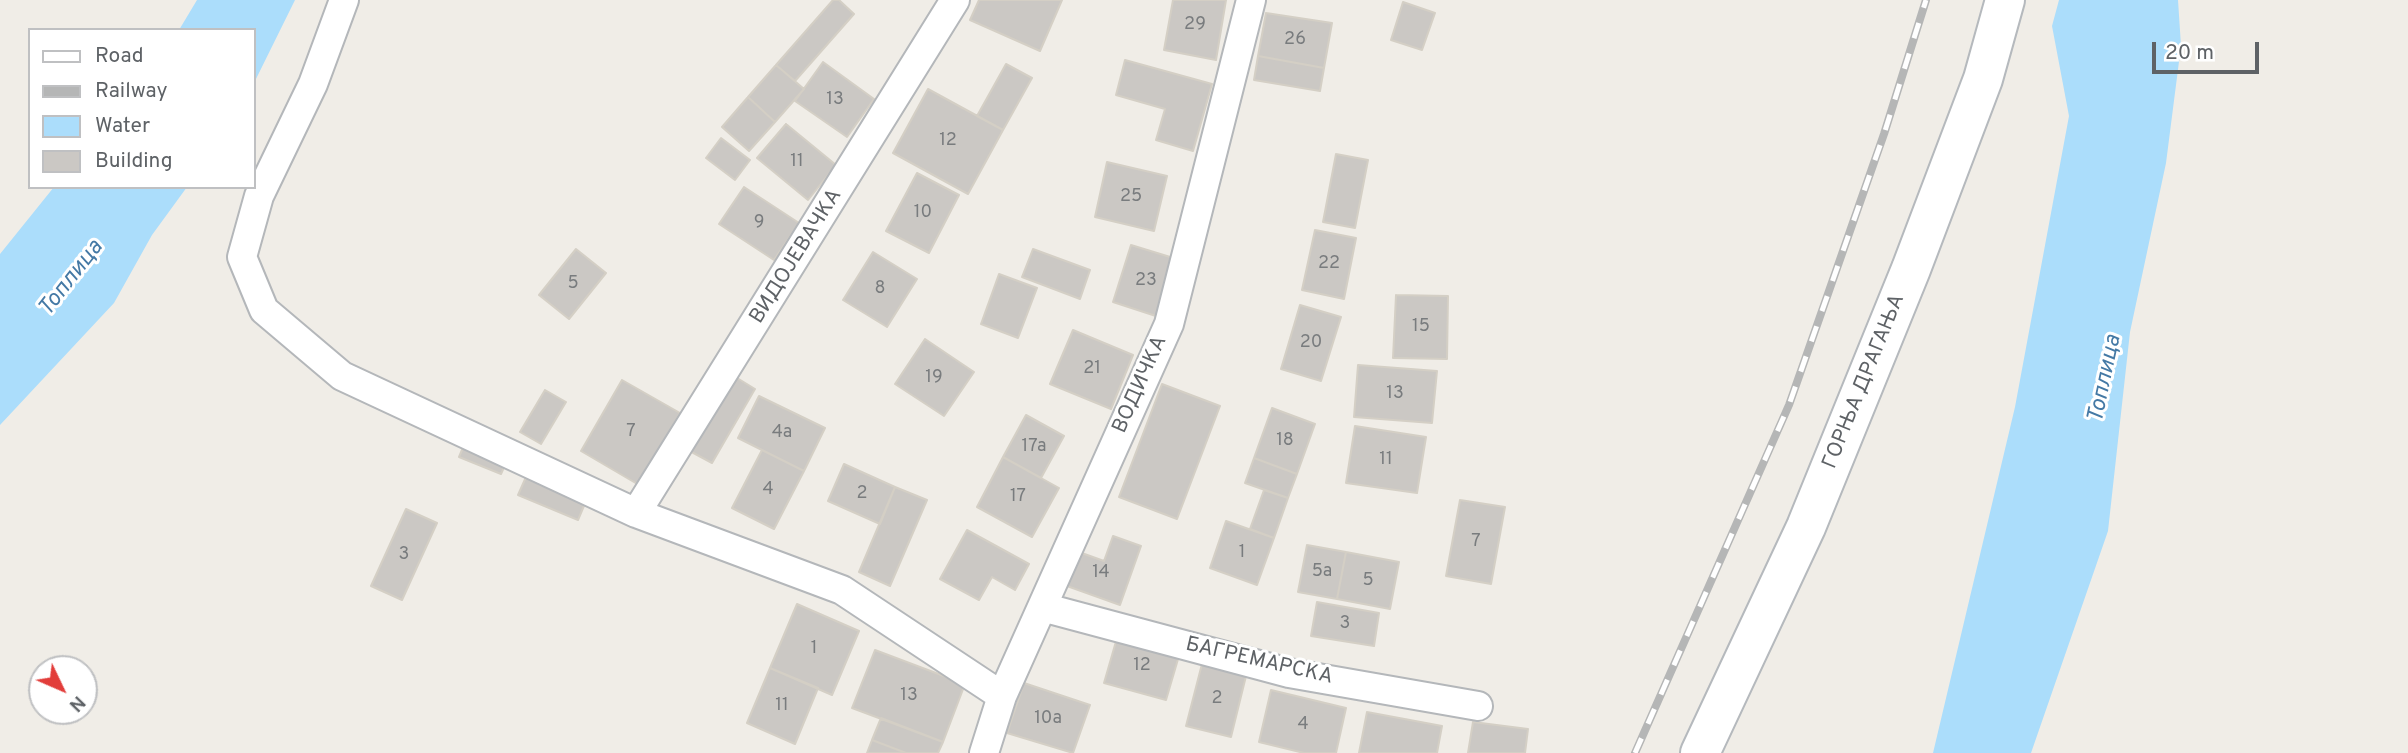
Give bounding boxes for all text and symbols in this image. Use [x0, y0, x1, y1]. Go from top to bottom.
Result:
house number: 29 [1184, 14, 1206, 36]
legend [28, 28, 256, 189]
scale bar [2156, 28, 2263, 72]
house number: 26 [1284, 29, 1306, 51]
text: 20 m [2165, 40, 2214, 67]
text: Road [95, 43, 144, 70]
text: Railway [95, 78, 168, 105]
house number: 13 [826, 89, 844, 111]
text: Water [95, 113, 150, 140]
house number: 12 [939, 130, 957, 152]
text: Building [95, 148, 173, 175]
house number: 11 [790, 151, 804, 173]
street label: ВИДОЈЕВАЧКА [745, 185, 849, 329]
house number: 25 [1120, 186, 1142, 208]
house number: 10 [914, 202, 932, 224]
house number: 9 [754, 212, 764, 234]
water label: Топлица [34, 235, 110, 323]
house number: 22 [1318, 253, 1340, 275]
house number: 23 [1135, 270, 1157, 292]
house number: 5 [567, 273, 579, 295]
house number: 8 [875, 278, 885, 300]
street label: ГОРЊА ДРАГАЊА [1818, 291, 1912, 473]
house number: 15 [1412, 316, 1430, 338]
street label: ВОДИЧКА [1108, 332, 1174, 438]
house number: 20 [1300, 332, 1322, 354]
water label: Топлица [2083, 333, 2129, 425]
house number: 21 [1083, 358, 1101, 380]
house number: 19 [925, 367, 943, 389]
house number: 13 [1386, 383, 1404, 405]
house number: 7 [626, 421, 636, 443]
house number: 4a [772, 422, 792, 444]
house number: 18 [1276, 430, 1294, 452]
house number: 17a [1022, 436, 1046, 458]
house number: 11 [1379, 449, 1393, 471]
house number: 4 [762, 479, 774, 501]
house number: 2 [856, 483, 868, 505]
house number: 17 [1010, 486, 1026, 508]
house number: 7 [1471, 531, 1481, 553]
house number: 1 [1239, 542, 1245, 564]
house number: 3 [399, 544, 409, 566]
house number: 5a [1312, 561, 1332, 583]
house number: 14 [1092, 562, 1110, 584]
house number: 5 [1362, 570, 1374, 592]
house number: 3 [1340, 613, 1350, 635]
street label: БАГРЕМАРСКА [1183, 633, 1335, 691]
house number: 1 [811, 638, 817, 660]
north arrow [28, 655, 98, 725]
house number: 12 [1133, 655, 1151, 677]
house number: 13 [900, 685, 918, 707]
house number: 2 [1211, 688, 1223, 710]
text: N [63, 690, 90, 716]
house number: 11 [775, 695, 789, 717]
house number: 10a [1034, 708, 1062, 730]
house number: 4 [1297, 714, 1309, 736]

